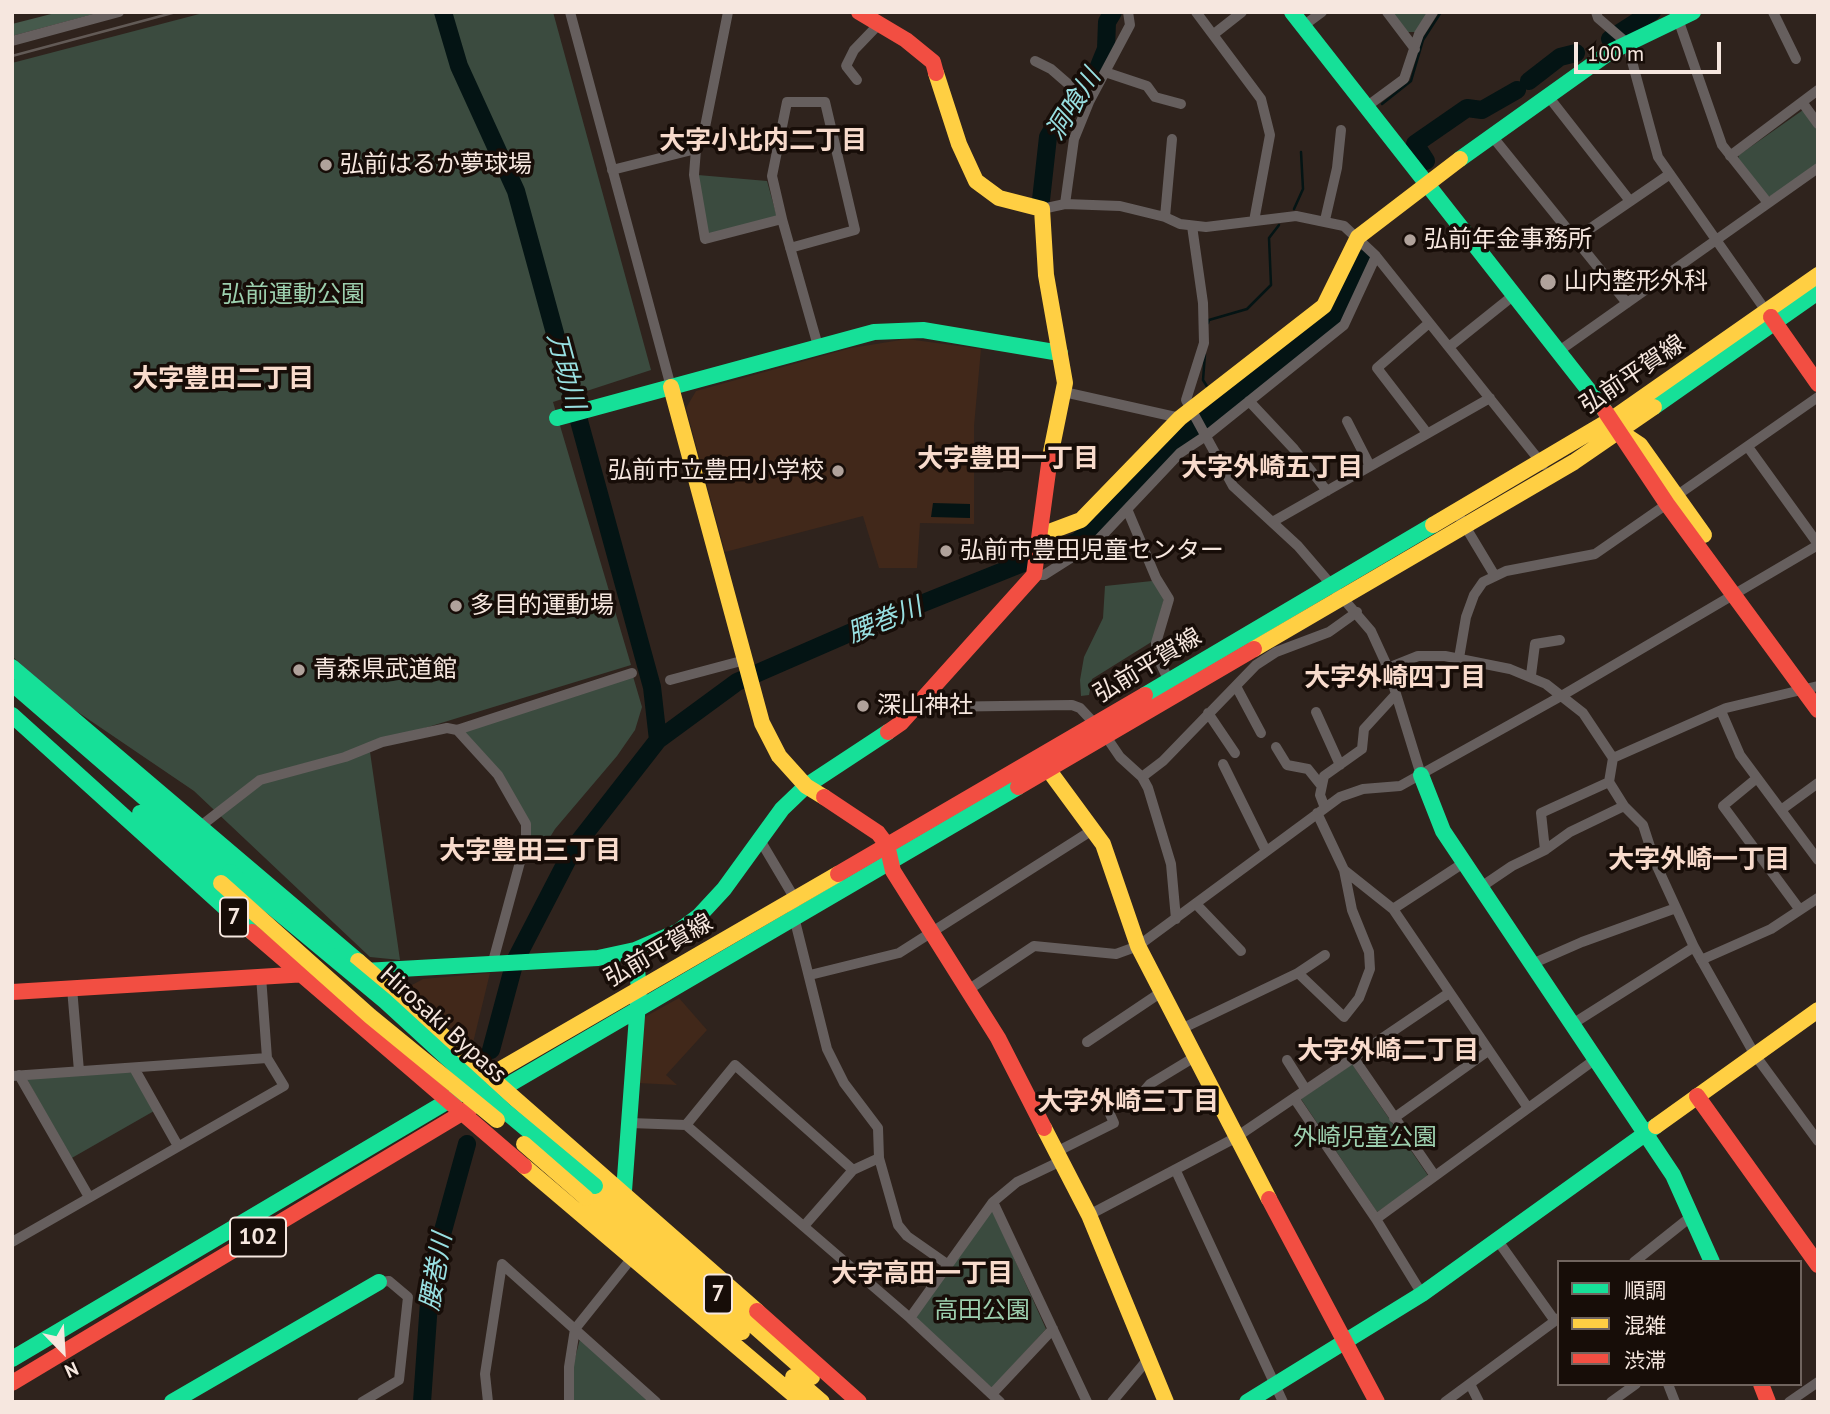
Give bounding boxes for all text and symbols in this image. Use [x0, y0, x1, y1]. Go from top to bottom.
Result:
scale bar [1578, 28, 1725, 72]
text: 100 m [1587, 40, 1644, 67]
water label: 洞喰川 [1040, 64, 1108, 146]
district label: 大字小比内二丁目 [659, 126, 867, 158]
place label: 弘前はるか夢球場 [340, 151, 532, 179]
marker: 弘前はるか夢球場 [318, 157, 334, 173]
place label: 弘前年金事務所 [1424, 226, 1592, 254]
marker: 弘前年金事務所 [1402, 232, 1418, 248]
place label: 山内整形外科 [1564, 268, 1708, 296]
marker: 山内整形外科 [1538, 272, 1558, 292]
park label: 弘前運動公園 [221, 281, 365, 309]
water label: 万助川 [540, 329, 590, 413]
street label: 弘前平賀線 [1575, 330, 1691, 420]
district label: 大字豊田二丁目 [132, 364, 314, 396]
district label: 大字豊田一丁目 [917, 444, 1099, 476]
district label: 大字外崎五丁目 [1181, 453, 1363, 485]
place label: 弘前市立豊田小学校 [608, 457, 824, 485]
marker: 弘前市立豊田小学校 [830, 463, 846, 479]
place label: 弘前市豊田児童センター [960, 537, 1224, 565]
marker: 弘前市豊田児童センター [938, 543, 954, 559]
place label: 多目的運動場 [470, 592, 614, 620]
water label: 腰巻川 [843, 592, 927, 650]
marker: 多目的運動場 [448, 598, 464, 614]
street label: 弘前平賀線 [1089, 623, 1207, 709]
place label: 青森県武道館 [313, 656, 457, 684]
marker: 青森県武道館 [291, 662, 307, 678]
district label: 大字外崎四丁目 [1304, 663, 1486, 695]
place label: 深山神社 [877, 692, 973, 720]
marker: 深山神社 [855, 698, 871, 714]
district label: 大字豊田三丁目 [439, 836, 621, 868]
district label: 大字外崎一丁目 [1608, 845, 1790, 877]
road number: 7 [220, 898, 248, 936]
street label: 弘前平賀線 [600, 909, 718, 993]
street label: Hirosaki Bypass [374, 961, 512, 1089]
district label: 大字外崎二丁目 [1297, 1036, 1479, 1068]
district label: 大字外崎三丁目 [1037, 1087, 1219, 1119]
park label: 外崎児童公園 [1293, 1124, 1437, 1152]
road number: 102 [230, 1218, 286, 1256]
water label: 腰巻川 [415, 1231, 459, 1313]
district label: 大字高田一丁目 [831, 1259, 1013, 1291]
legend [1557, 1260, 1802, 1386]
road number: 7 [704, 1274, 732, 1314]
text: 順調 [1624, 1277, 1666, 1304]
park label: 高田公園 [934, 1297, 1030, 1325]
text: 混雑 [1624, 1312, 1666, 1339]
north arrow [28, 1316, 98, 1386]
text: 渋滞 [1624, 1347, 1666, 1374]
text: N [61, 1357, 82, 1384]

